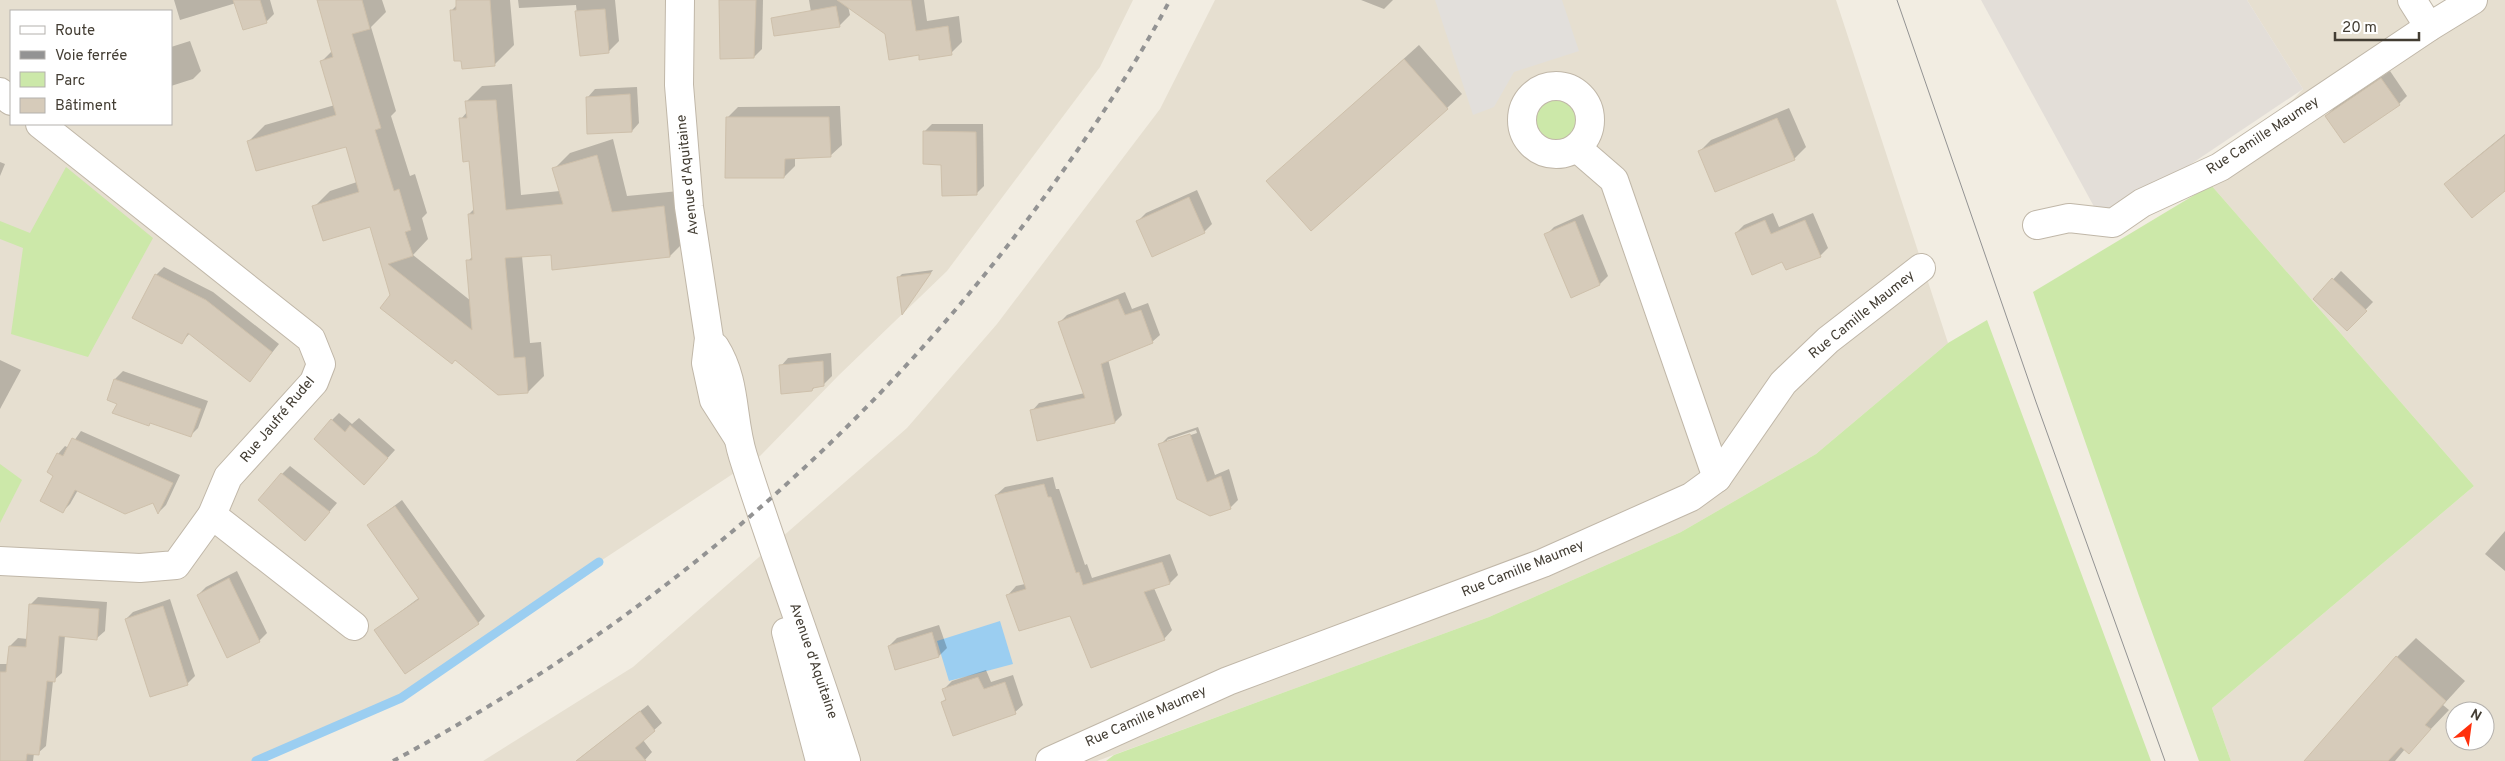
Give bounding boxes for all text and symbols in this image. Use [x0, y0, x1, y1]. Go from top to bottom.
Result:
legend [10, 10, 172, 125]
scale bar [2335, 10, 2419, 42]
text: 20 m [2342, 19, 2377, 38]
text: Route [55, 22, 95, 41]
text: Voie ferrée [55, 47, 127, 66]
text: Parc [55, 72, 85, 91]
street label: Rue Camille Maumey [2204, 93, 2322, 179]
text: Bâtiment [55, 97, 117, 116]
street label: Avenue d'Aquitaine [673, 114, 703, 236]
street label: Rue Camille Maumey [1806, 267, 1918, 363]
street label: Rue Jaufré Rudel [237, 373, 319, 467]
street label: Rue Camille Maumey [1459, 537, 1587, 601]
street label: Avenue d'Aquitaine [785, 601, 841, 721]
street label: Rue Camille Maumey [1083, 683, 1209, 751]
north arrow [2445, 701, 2495, 751]
text: N [2467, 706, 2484, 726]

